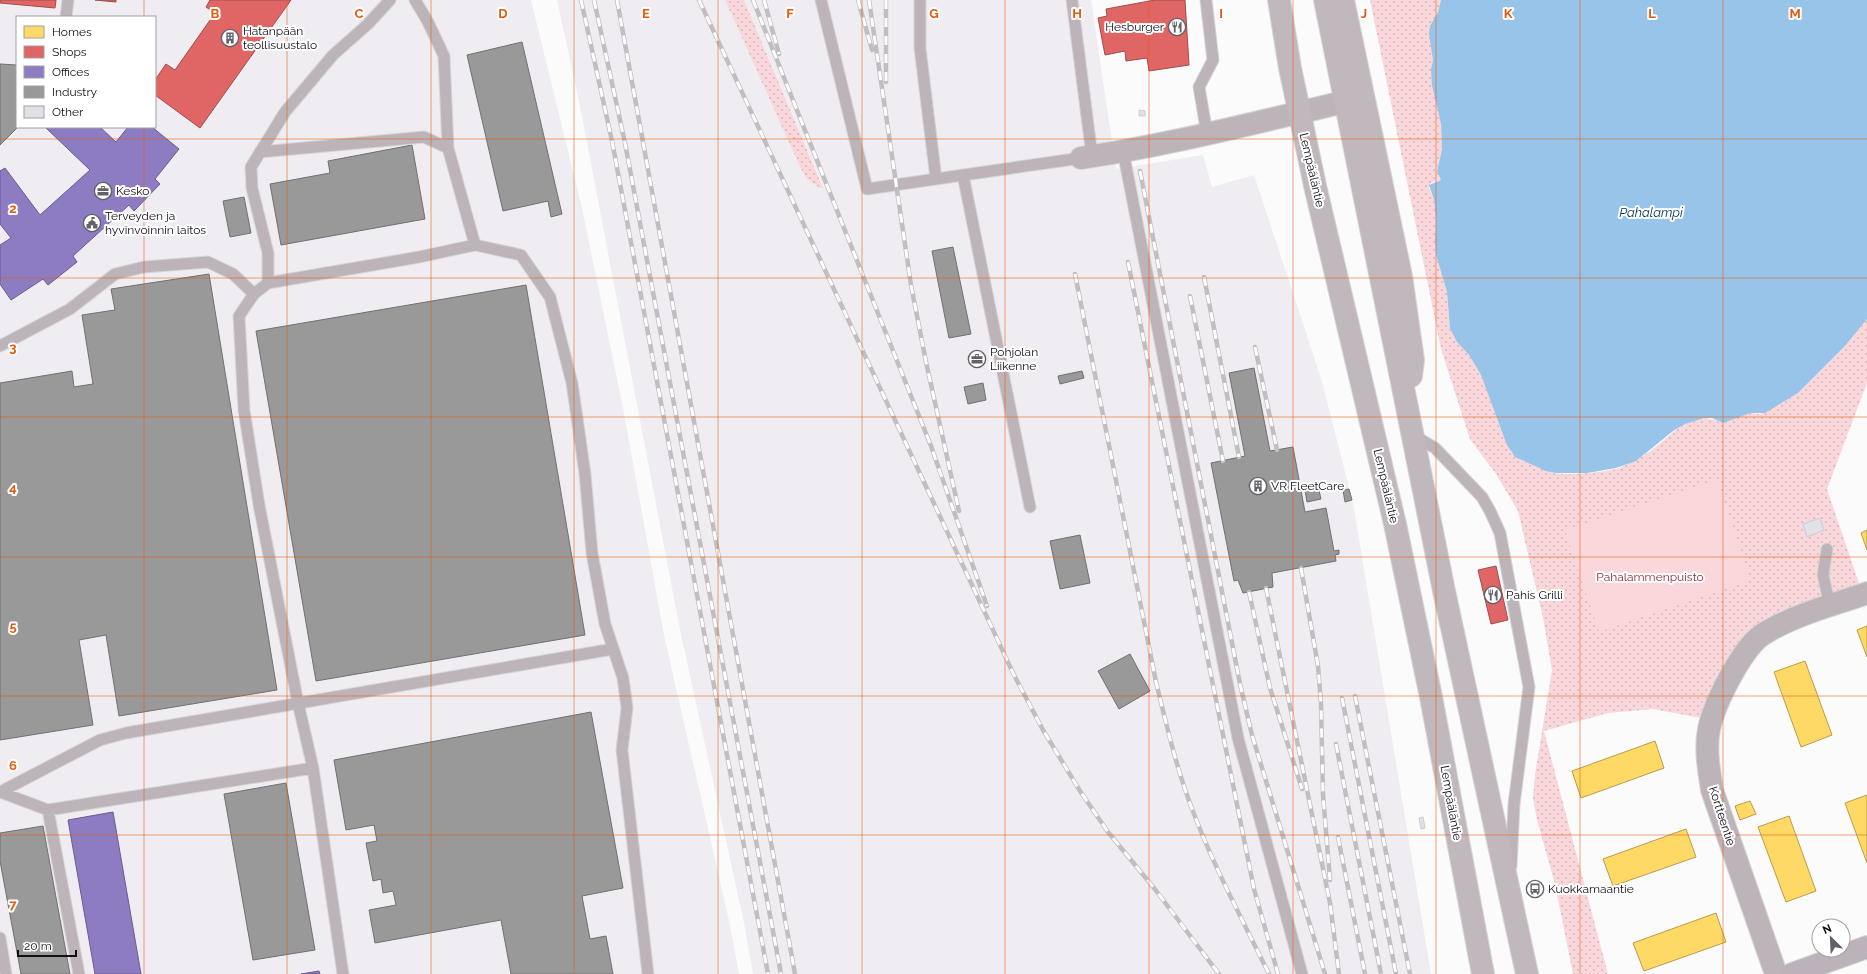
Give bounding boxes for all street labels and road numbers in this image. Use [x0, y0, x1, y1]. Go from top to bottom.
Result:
street label: Lempääläntie [1297, 131, 1327, 209]
street label: Lempääläntie [1371, 447, 1401, 525]
street label: Lempääläntie [1438, 764, 1464, 842]
street label: Kortteentie [1706, 785, 1738, 847]

